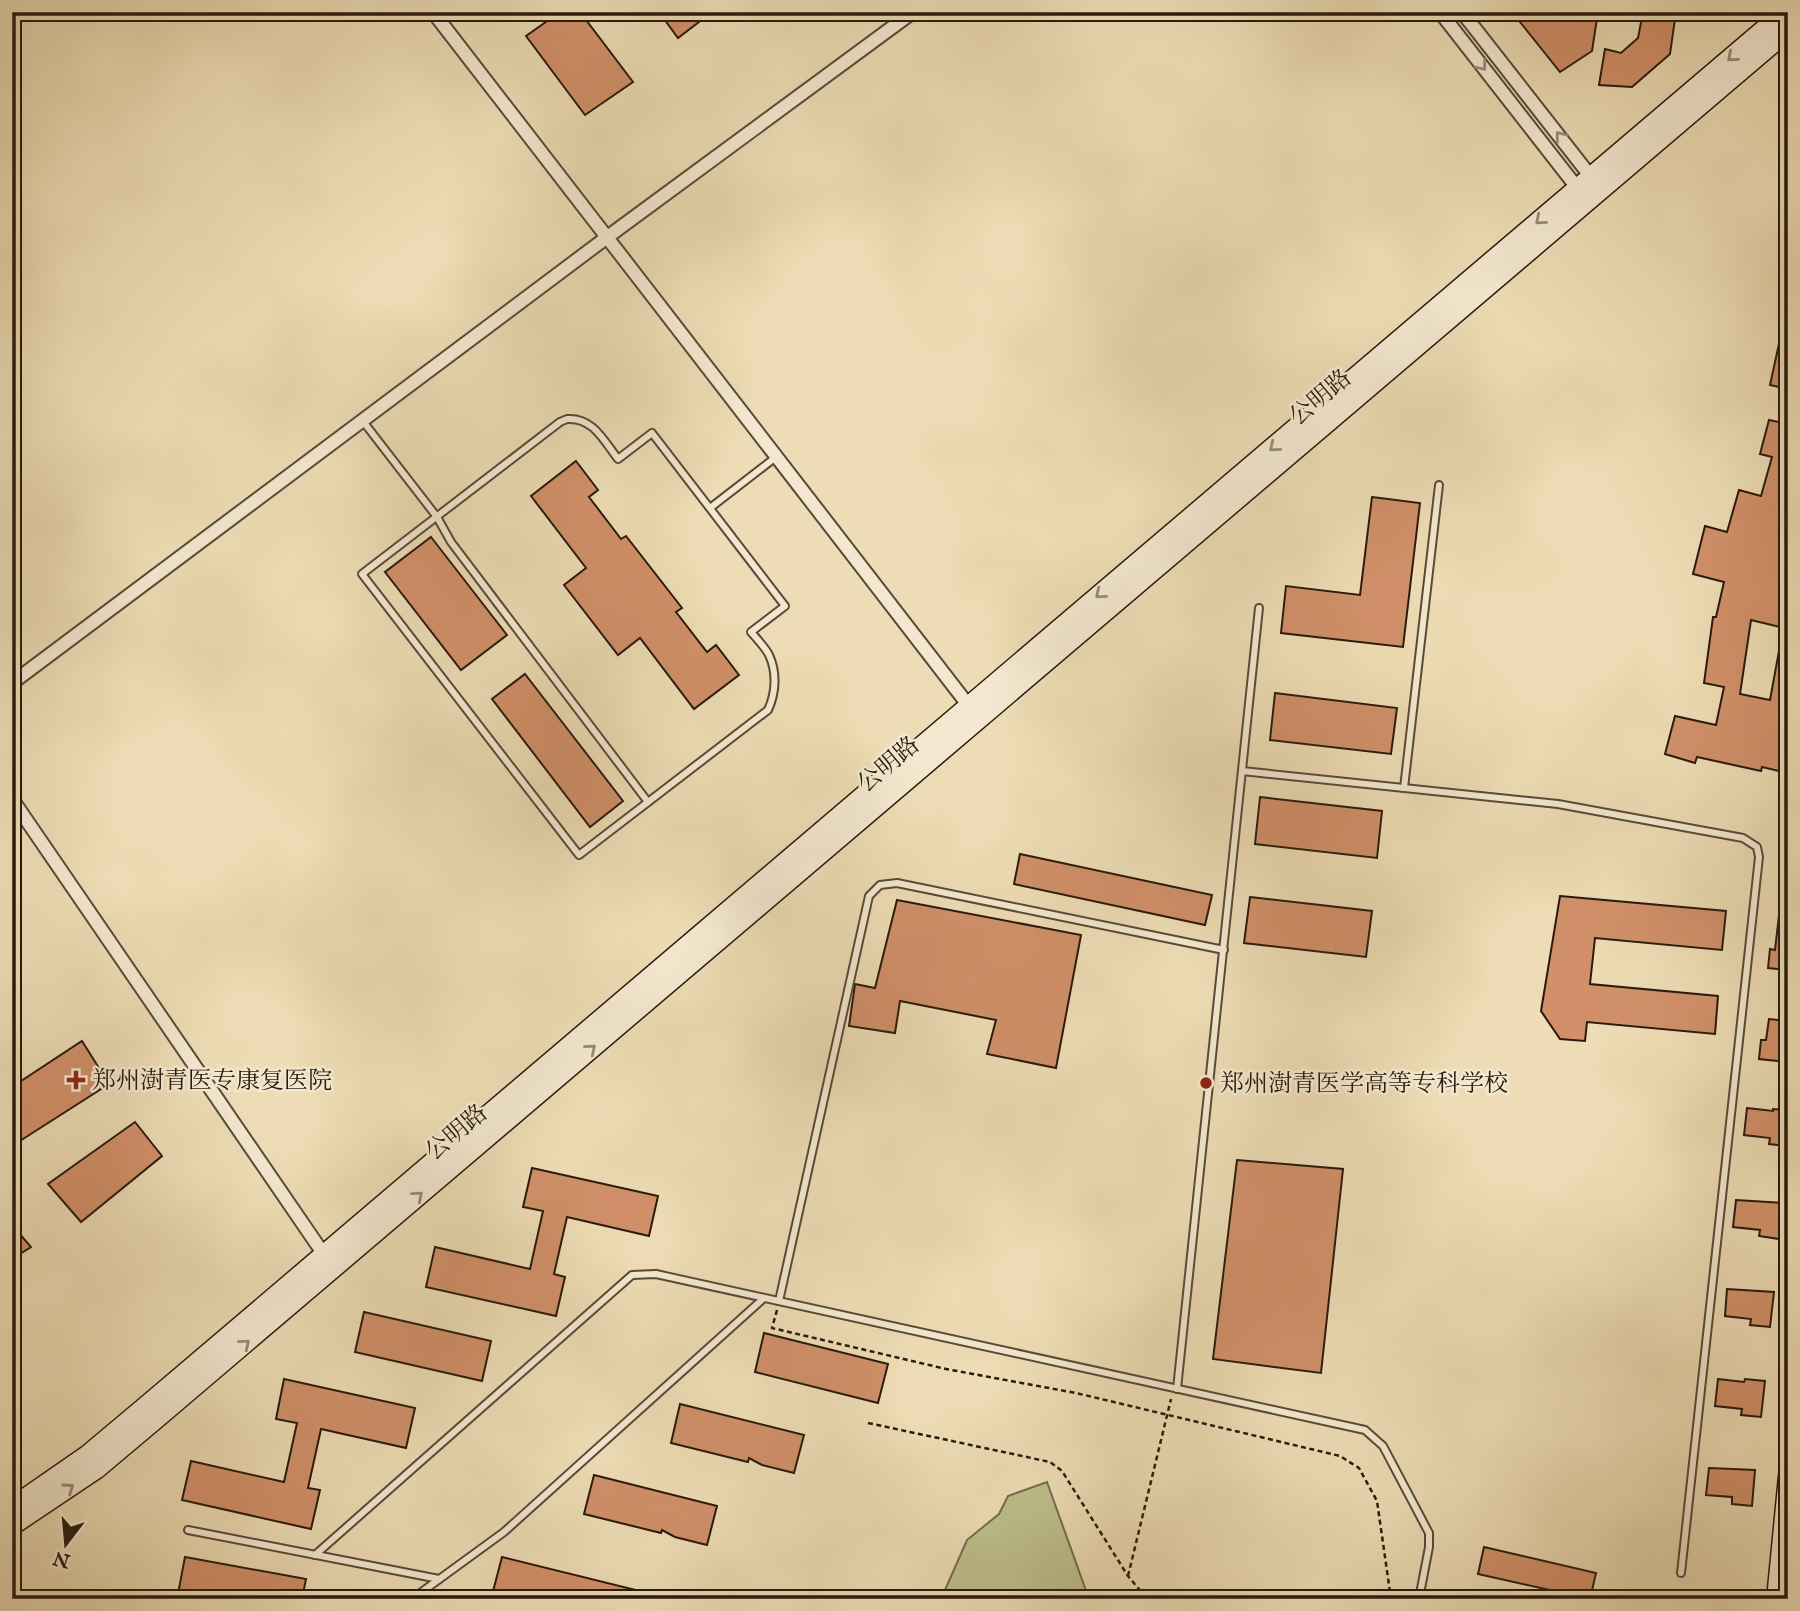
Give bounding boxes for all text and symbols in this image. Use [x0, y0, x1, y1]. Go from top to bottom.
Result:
one-way arrow [1728, 49, 1741, 61]
one-way arrow [1474, 58, 1487, 71]
one-way arrow [1555, 132, 1568, 144]
one-way arrow [1536, 212, 1549, 224]
street label: 公明路 [1283, 363, 1359, 433]
one-way arrow [1269, 439, 1282, 451]
one-way arrow [1096, 586, 1109, 598]
street label: 公明路 [851, 730, 927, 800]
one-way arrow [583, 1045, 596, 1057]
place label: 郑州澍青医专康复医院 [92, 1066, 332, 1097]
place label: 郑州澍青医学高等专科学校 [1220, 1069, 1508, 1100]
marker: 郑州澍青医专康复医院 [66, 1070, 86, 1090]
marker: 郑州澍青医学高等专科学校 [1198, 1075, 1214, 1091]
street label: 公明路 [419, 1098, 495, 1168]
one-way arrow [410, 1192, 423, 1204]
one-way arrow [236, 1340, 249, 1352]
one-way arrow [61, 1484, 74, 1496]
north arrow [32, 1510, 102, 1580]
text: N [50, 1544, 74, 1572]

